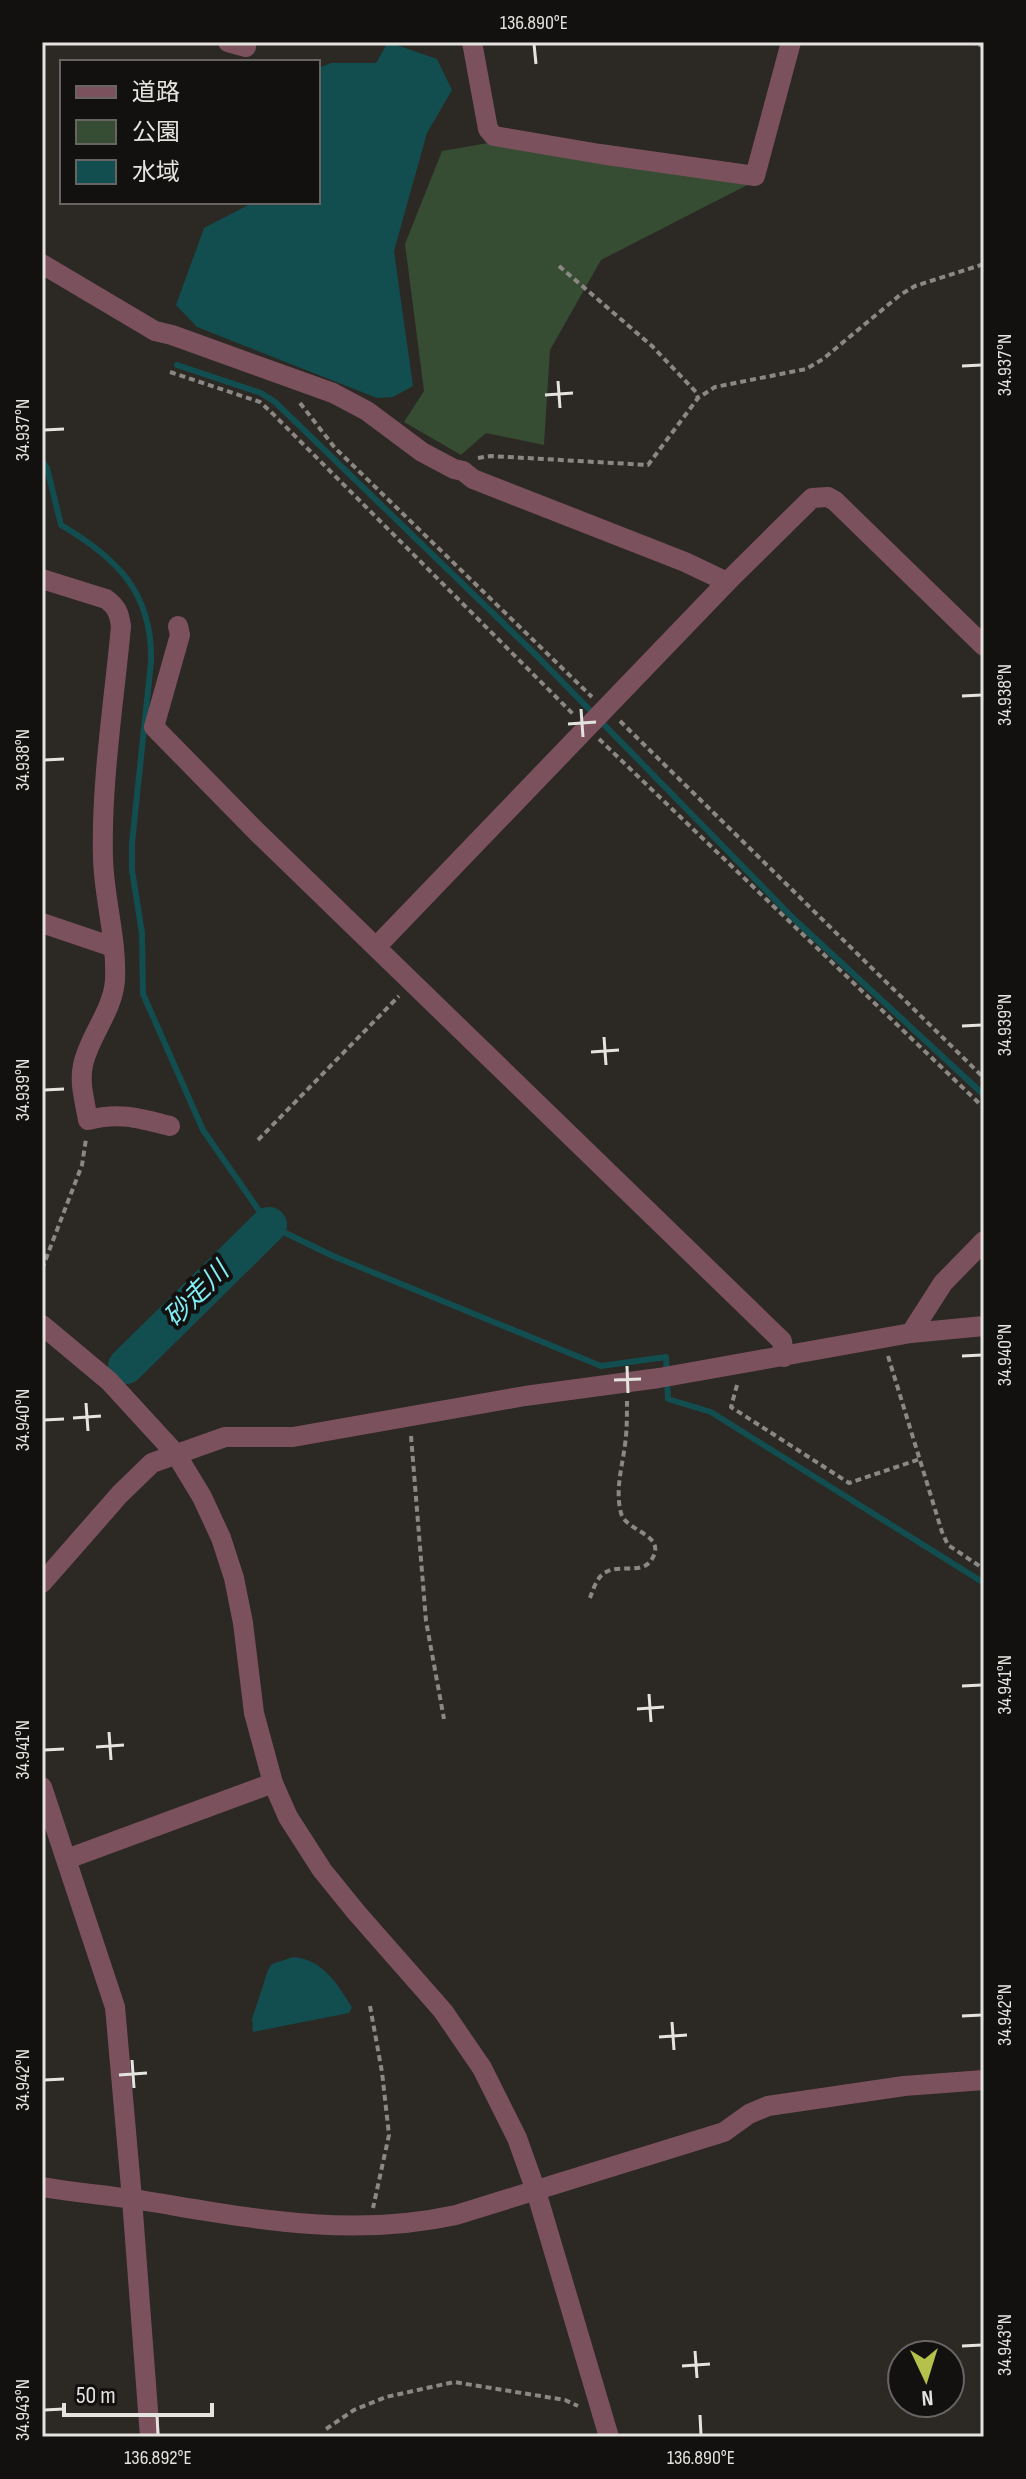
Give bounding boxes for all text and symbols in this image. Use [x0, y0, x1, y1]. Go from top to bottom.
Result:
text: 136.890°E [500, 11, 568, 35]
legend [60, 60, 320, 204]
text: 道路 [132, 78, 180, 107]
text: 公園 [132, 118, 180, 147]
text: 水域 [132, 158, 180, 187]
text: 34.937°N [993, 334, 1017, 396]
text: 34.937°N [11, 399, 35, 461]
text: 34.938°N [993, 664, 1017, 726]
text: 34.938°N [11, 729, 35, 791]
text: 34.939°N [993, 994, 1017, 1056]
text: 34.939°N [11, 1059, 35, 1121]
water label: 砂走川 [158, 1254, 238, 1334]
text: 34.940°N [993, 1324, 1017, 1386]
text: 34.940°N [11, 1389, 35, 1451]
text: 34.941°N [993, 1655, 1017, 1715]
text: 34.941°N [11, 1720, 35, 1780]
text: 34.942°N [993, 1984, 1017, 2046]
text: 34.942°N [11, 2049, 35, 2111]
text: 34.943°N [993, 2314, 1017, 2376]
north arrow [886, 2339, 966, 2419]
scale bar [64, 2367, 212, 2417]
text: 34.943°N [11, 2379, 35, 2441]
text: 50 m [76, 2381, 116, 2410]
text: N [920, 2384, 934, 2411]
text: 136.892°E [124, 2446, 192, 2470]
text: 136.890°E [667, 2446, 735, 2470]

